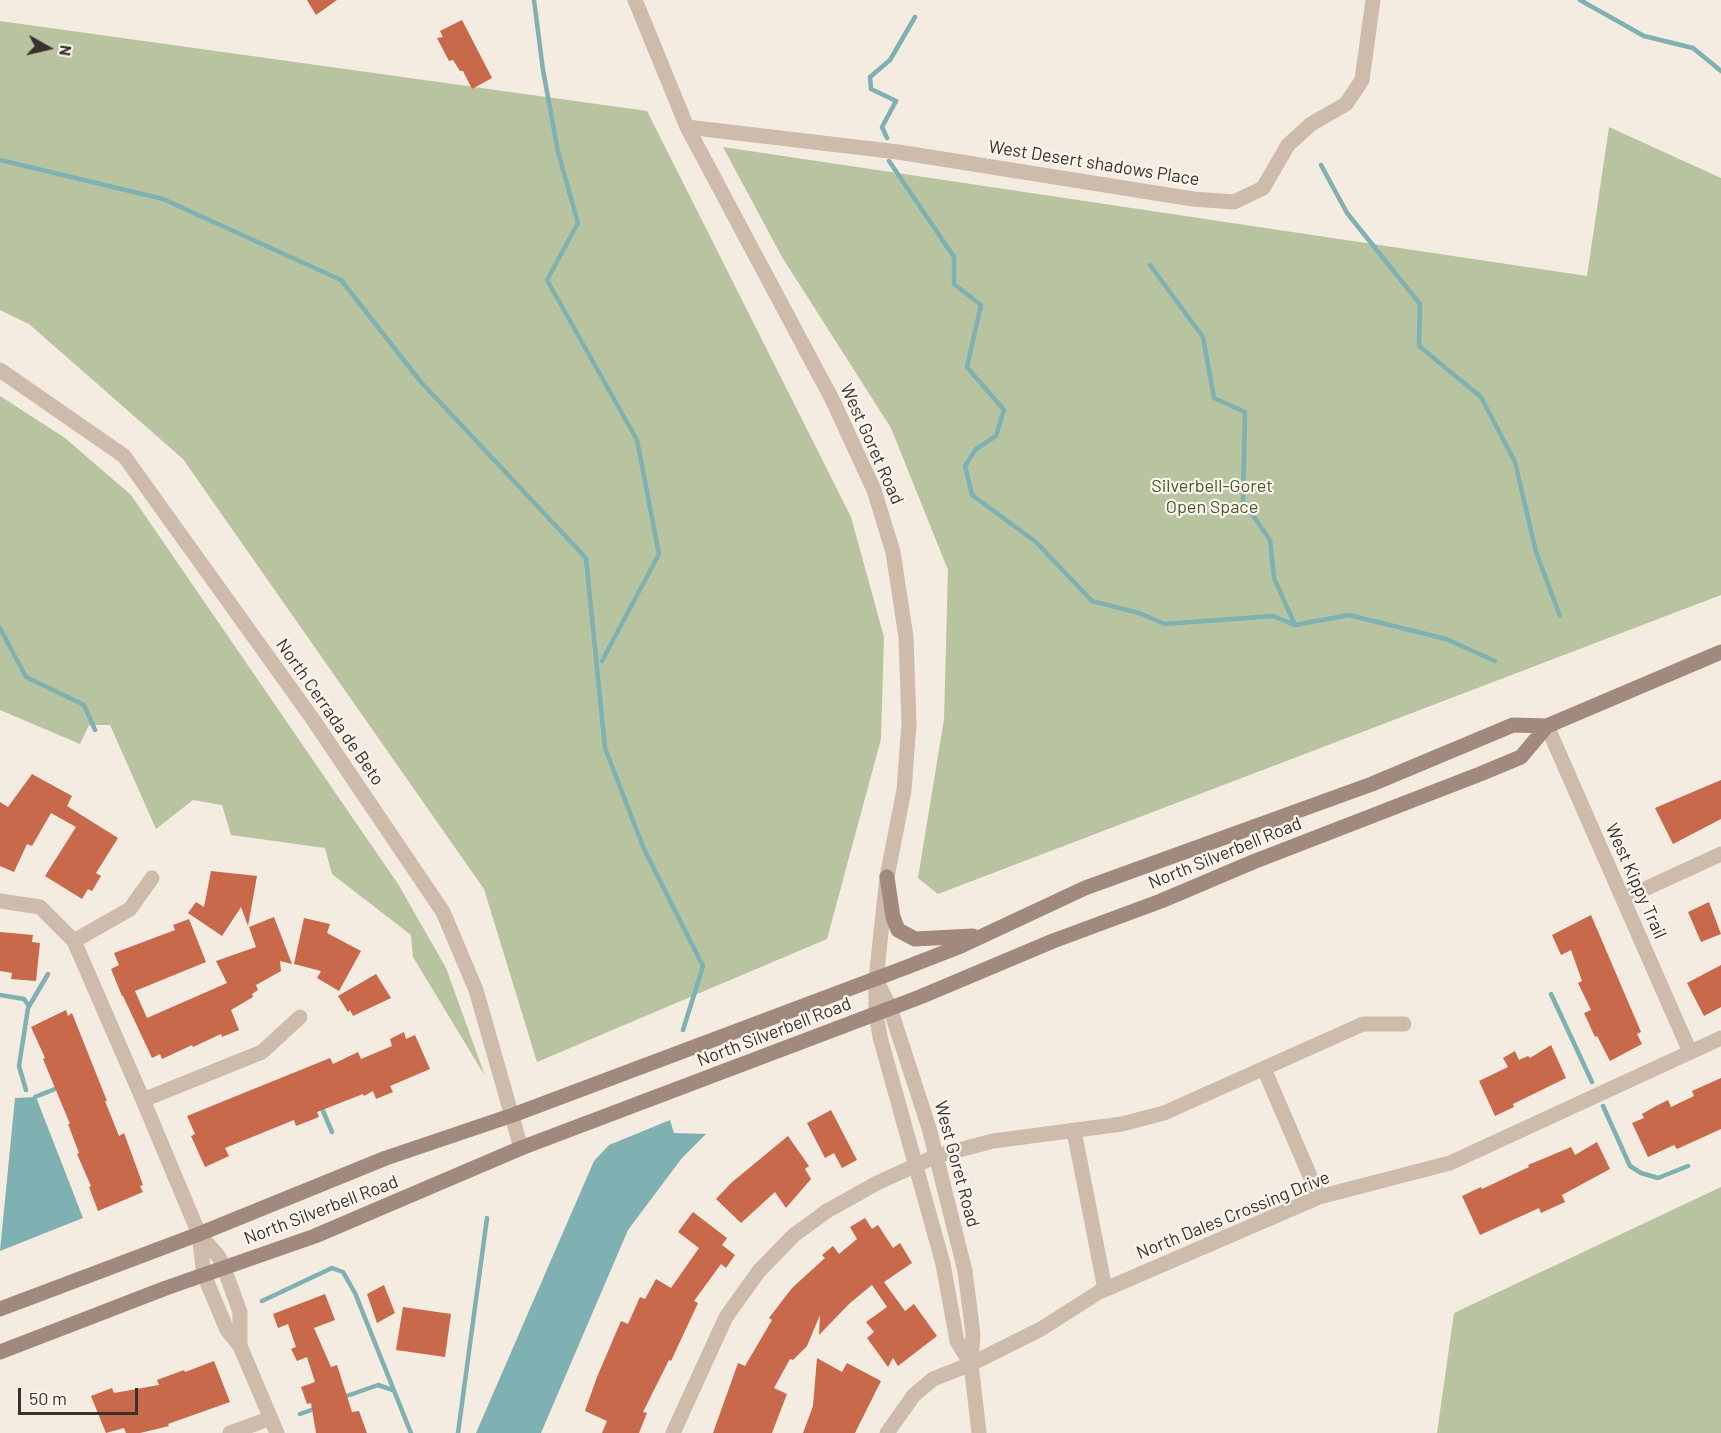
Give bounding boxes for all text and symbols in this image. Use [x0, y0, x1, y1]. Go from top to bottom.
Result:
north arrow [18, 18, 78, 78]
text: N [56, 44, 76, 57]
street label: West Desert shadows Place [987, 136, 1201, 190]
street label: West Goret Road [836, 380, 908, 508]
park label: Silverbell-Goret Open Space [1151, 475, 1273, 518]
street label: North Cerrada de Beto [271, 635, 389, 789]
street label: North Silverbell Road [1145, 812, 1305, 894]
street label: West Kippy Trail [1601, 820, 1671, 942]
street label: North Silverbell Road [694, 993, 854, 1071]
street label: West Goret Road [930, 1098, 984, 1230]
street label: North Dales Crossing Drive [1133, 1166, 1333, 1264]
street label: North Silverbell Road [241, 1171, 401, 1249]
scale bar [21, 1376, 141, 1414]
text: 50 m [29, 1387, 67, 1409]

